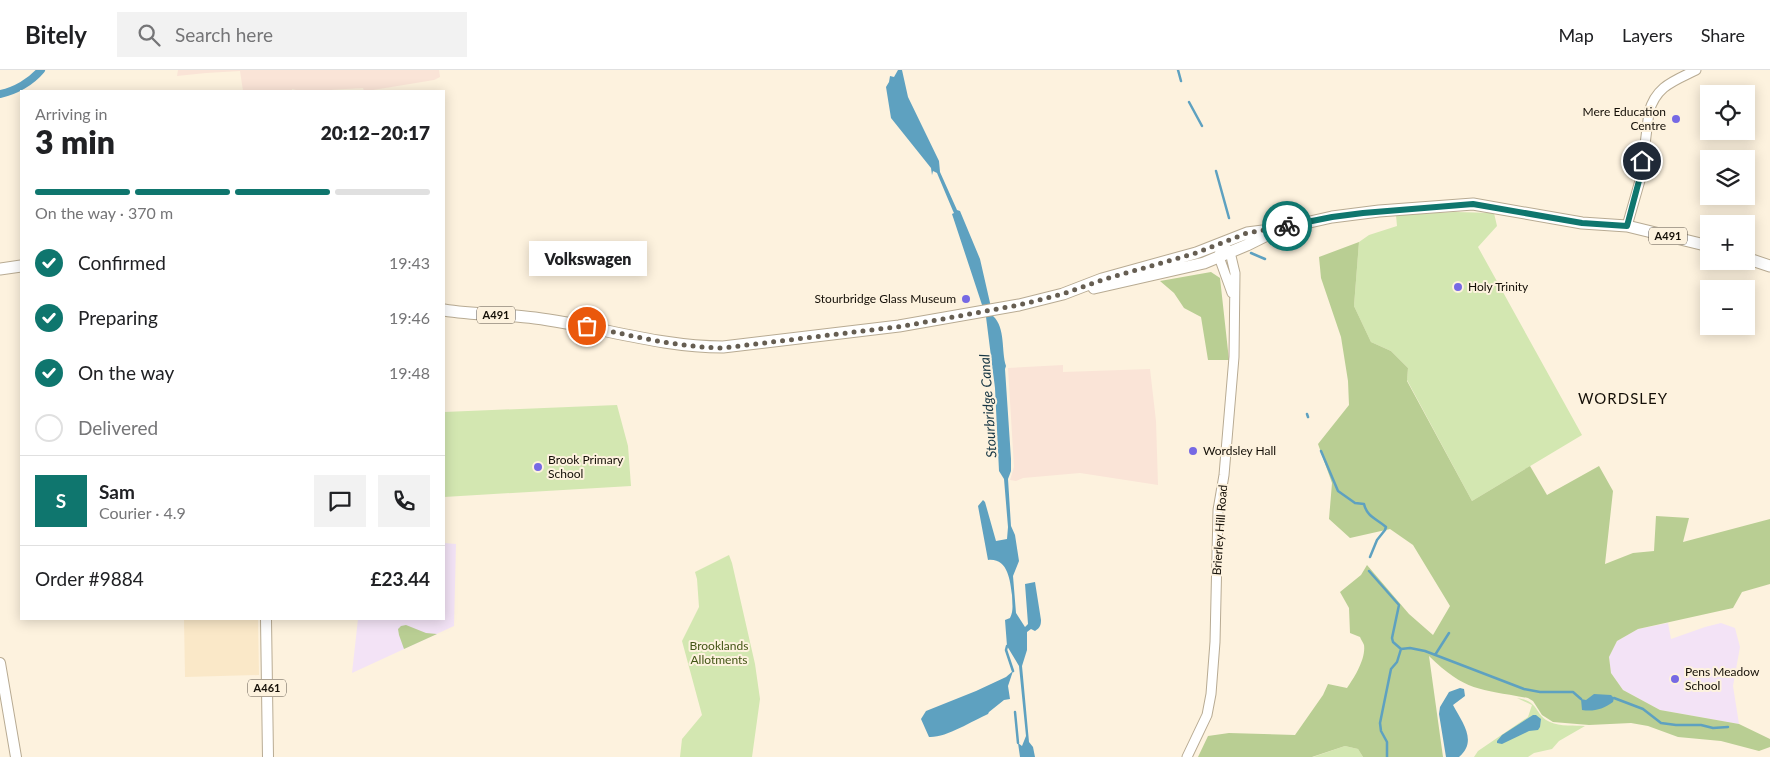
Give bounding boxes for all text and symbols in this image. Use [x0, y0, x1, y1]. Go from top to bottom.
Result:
search box [117, 12, 467, 57]
text: Bitely [25, 20, 87, 49]
icon: search [135, 21, 163, 49]
text: Search here [175, 23, 273, 46]
text: Map [1558, 24, 1594, 46]
text: Layers [1622, 24, 1673, 46]
text: Share [1701, 24, 1745, 46]
map controls [1700, 85, 1755, 335]
button: locate [1700, 85, 1755, 140]
text: Arriving in [35, 104, 108, 123]
place label: Mere Education Centre [1583, 104, 1666, 133]
marker: Mere Education Centre [1670, 113, 1682, 125]
text: 20:12–20:17 [321, 121, 430, 144]
text: 3 min [35, 122, 115, 161]
pin [1621, 140, 1663, 182]
icon: home [1628, 147, 1656, 175]
button: layers [1700, 150, 1755, 205]
courier [1262, 201, 1312, 251]
text: On the way · 370 m [35, 203, 173, 222]
icon: bike [1273, 212, 1301, 240]
button: + [1700, 215, 1755, 270]
road number: A491 [1649, 228, 1687, 245]
callout: Volkswagen [528, 241, 646, 276]
icon: check [35, 249, 63, 277]
text: Volkswagen [545, 249, 631, 268]
text: Confirmed [78, 251, 166, 274]
text: 19:43 [389, 253, 430, 272]
place label: Holy Trinity [1468, 279, 1529, 294]
button: − [1700, 280, 1755, 335]
marker: Holy Trinity [1452, 281, 1464, 293]
place label: Stourbridge Glass Museum [815, 291, 956, 306]
marker: Stourbridge Glass Museum [960, 293, 972, 305]
icon: check [35, 304, 63, 332]
pin [566, 305, 608, 347]
text: Preparing [78, 306, 158, 329]
road number: A491 [477, 306, 515, 324]
text: 19:46 [389, 308, 430, 327]
icon: bag [573, 312, 601, 340]
water label: Stourbridge Canal [975, 354, 1000, 459]
icon: check [35, 359, 63, 387]
text: On the way [78, 361, 174, 384]
text: 19:48 [389, 363, 430, 382]
district label: WORDSLEY [1578, 389, 1668, 407]
text: Delivered [78, 416, 158, 439]
place label: Wordsley Hall [1203, 443, 1276, 458]
marker: Wordsley Hall [1187, 445, 1199, 457]
place label: Brook Primary School [548, 452, 624, 481]
marker: Brook Primary School [532, 461, 544, 473]
button: chat [314, 475, 366, 527]
button: phone [378, 475, 430, 527]
text: Sam [99, 480, 135, 503]
street label: Brierley Hill Road [1209, 484, 1230, 576]
text: S [56, 489, 66, 512]
text: Courier · 4.9 [99, 503, 186, 522]
text: Order #9884 [35, 567, 144, 590]
text: £23.44 [370, 567, 430, 590]
park label: Brooklands Allotments [690, 638, 748, 667]
place label: Pens Meadow School [1685, 664, 1760, 693]
marker: Pens Meadow School [1669, 673, 1681, 685]
road number: A461 [248, 680, 286, 696]

